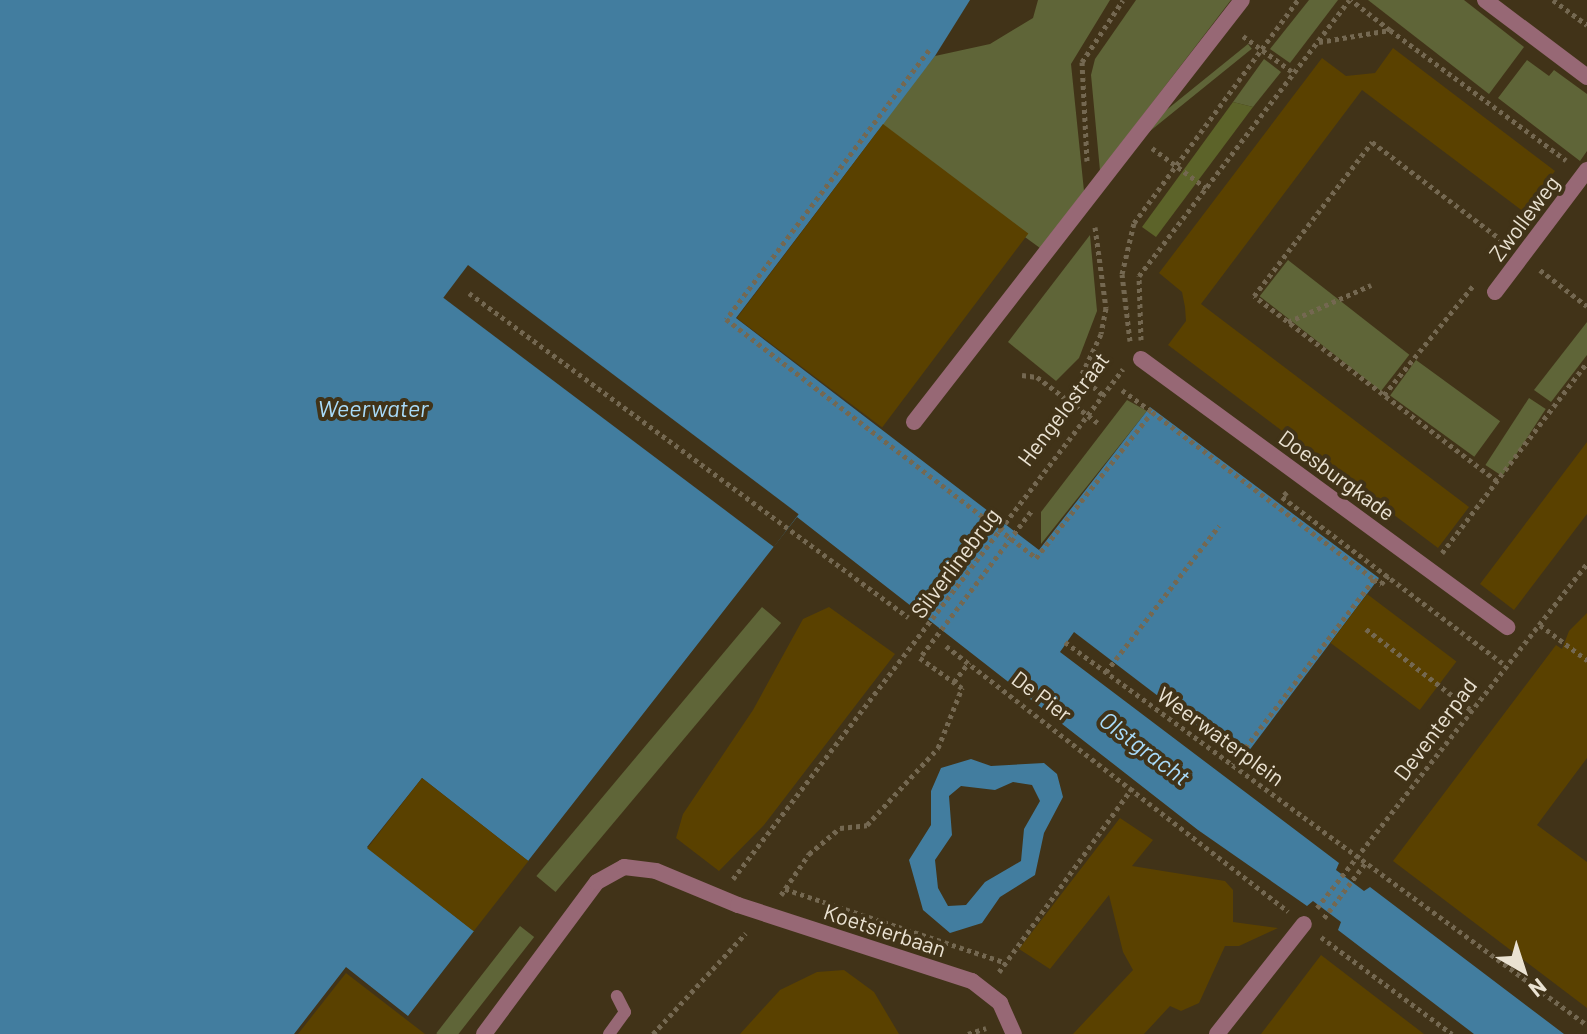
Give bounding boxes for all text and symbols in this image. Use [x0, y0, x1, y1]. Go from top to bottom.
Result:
street label: Zwolleweg [1483, 170, 1565, 266]
street label: Hengelostraat [1012, 347, 1114, 471]
water label: Weerwater [317, 394, 429, 422]
street label: Doesburgkade [1274, 424, 1400, 526]
street label: Silverlinebrug [905, 503, 1005, 623]
street label: De Pier [1007, 665, 1077, 727]
street label: Deventerpad [1388, 673, 1482, 785]
street label: Weerwaterplein [1152, 681, 1290, 791]
water label: Olstgracht [1094, 705, 1196, 791]
street label: Koetsierbaan [821, 898, 949, 962]
north arrow [1483, 930, 1563, 1010]
text: N [1524, 974, 1552, 1003]

